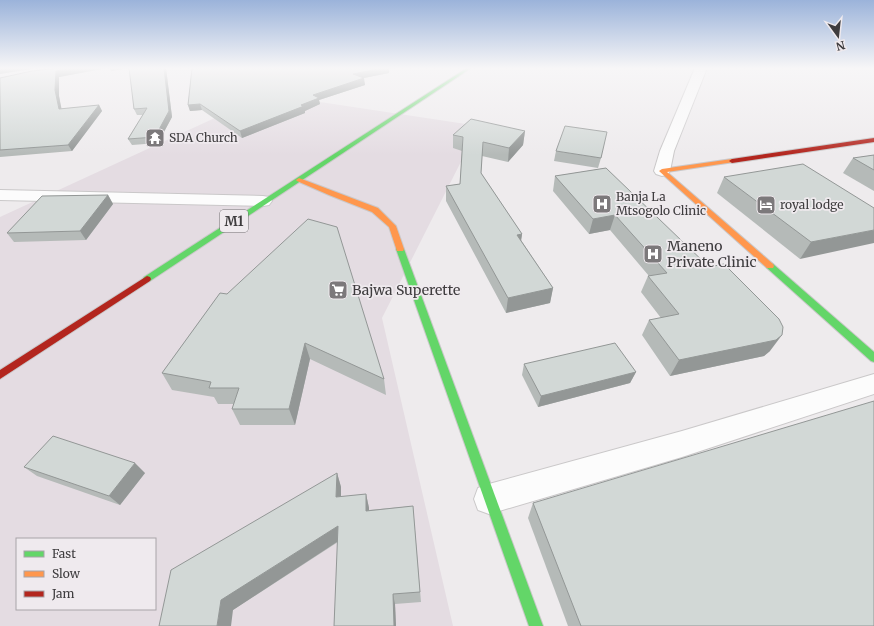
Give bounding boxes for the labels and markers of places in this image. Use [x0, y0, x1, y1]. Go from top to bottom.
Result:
temple icon: SDA Church [144, 127, 166, 149]
place label: SDA Church [169, 130, 238, 145]
place label: Banja La Mtsogolo Clinic [616, 189, 706, 218]
hospital icon: Banja La Mtsogolo Clinic [591, 193, 613, 215]
hotel icon: royal lodge [755, 194, 777, 216]
place label: royal lodge [780, 197, 844, 212]
place label: Maneno Private Clinic [667, 237, 757, 271]
hospital icon: Maneno Private Clinic [642, 243, 664, 265]
supermarket icon: Bajwa Superette [327, 279, 349, 301]
place label: Bajwa Superette [352, 281, 460, 299]

